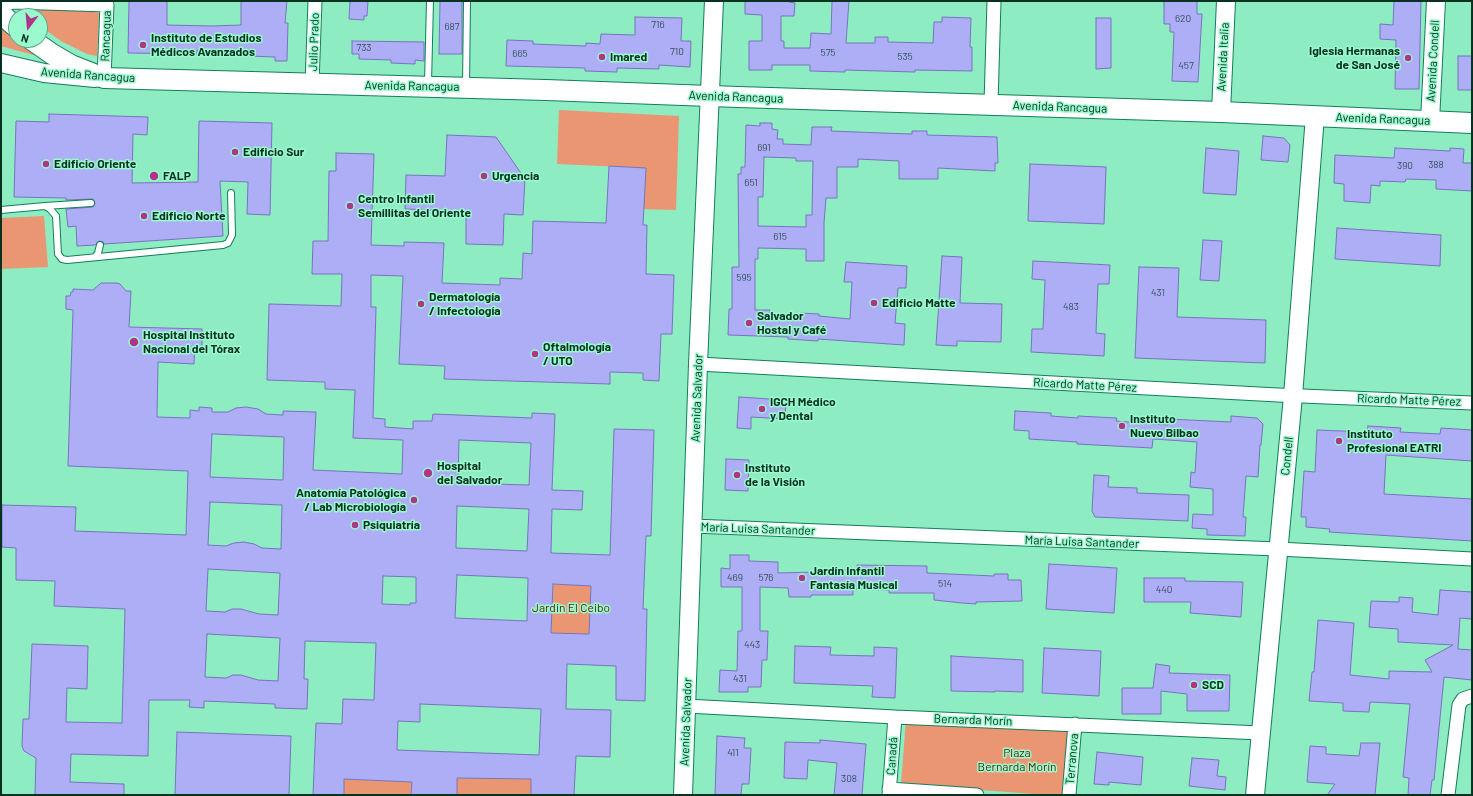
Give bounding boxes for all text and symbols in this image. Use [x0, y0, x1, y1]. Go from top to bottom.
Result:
north arrow [8, 8, 48, 48]
street label: Rancagua [98, 10, 114, 62]
street label: Julio Prado [306, 12, 322, 72]
house number: 620 [1175, 13, 1191, 25]
house number: 716 [651, 19, 665, 31]
street label: Avenida Condell [1424, 20, 1442, 102]
house number: 687 [444, 21, 460, 33]
street label: Avenida Italia [1214, 22, 1232, 92]
place label: Instituto de Estudios Médicos Avanzados [151, 31, 261, 59]
text: N [20, 32, 30, 46]
marker: Instituto de Estudios Médicos Avanzados [138, 40, 148, 50]
house number: 733 [356, 42, 372, 54]
place label: Iglesia Hermanas de San José [1309, 44, 1400, 72]
house number: 710 [670, 46, 684, 58]
house number: 575 [820, 47, 836, 59]
house number: 665 [512, 48, 528, 60]
place label: Imared [610, 50, 647, 64]
house number: 535 [897, 51, 913, 63]
marker: Imared [597, 52, 607, 62]
marker: Iglesia Hermanas de San José [1403, 53, 1413, 63]
house number: 457 [1178, 60, 1194, 72]
street label: Avenida Rancagua [40, 65, 136, 85]
street label: Avenida Rancagua [365, 78, 459, 94]
street label: Avenida Rancagua [688, 88, 784, 106]
street label: Avenida Rancagua [1012, 98, 1108, 116]
street label: Avenida Rancagua [1335, 110, 1431, 128]
house number: 691 [757, 142, 771, 154]
place label: Edificio Sur [243, 145, 304, 159]
marker: Edificio Sur [230, 147, 240, 157]
place label: Edificio Oriente [54, 157, 136, 171]
marker: Edificio Oriente [41, 159, 51, 169]
house number: 388 [1428, 159, 1444, 171]
house number: 390 [1397, 160, 1413, 172]
place label: FALP [163, 169, 191, 183]
place label: Urgencia [492, 169, 539, 183]
marker: FALP [148, 170, 160, 182]
marker: Urgencia [479, 171, 489, 181]
house number: 651 [744, 177, 758, 189]
place label: Centro Infantil Semillitas del Oriente [358, 192, 471, 220]
marker: Centro Infantil Semillitas del Oriente [345, 201, 355, 211]
place label: Edificio Norte [152, 209, 225, 223]
marker: Edificio Norte [139, 211, 149, 221]
house number: 615 [773, 231, 787, 243]
house number: 595 [736, 272, 752, 284]
house number: 431 [1151, 287, 1165, 299]
place label: Dermatología / Infectología [429, 290, 501, 318]
place label: Edificio Matte [882, 296, 956, 310]
marker: Edificio Matte [869, 298, 879, 308]
marker: Dermatología / Infectología [416, 299, 426, 309]
house number: 483 [1063, 301, 1079, 313]
place label: Salvador Hostal y Café [757, 309, 826, 337]
marker: Salvador Hostal y Café [744, 318, 754, 328]
place label: Hospital Instituto Nacional del Tórax [143, 328, 240, 356]
marker: Hospital Instituto Nacional del Tórax [128, 336, 140, 348]
place label: Oftalmología / UTO [543, 340, 611, 368]
marker: Oftalmología / UTO [530, 349, 540, 359]
street label: Avenida Salvador [688, 354, 706, 442]
street label: Ricardo Matte Pérez [1033, 375, 1137, 395]
street label: Ricardo Matte Pérez [1357, 391, 1461, 409]
place label: IGCH Médico y Dental [770, 395, 836, 423]
marker: IGCH Médico y Dental [757, 404, 767, 414]
place label: Instituto Nuevo Bilbao [1130, 412, 1199, 440]
marker: Instituto Nuevo Bilbao [1117, 421, 1127, 431]
place label: Instituto Profesional EATRI [1347, 427, 1441, 455]
street label: Condell [1278, 436, 1296, 476]
marker: Instituto Profesional EATRI [1334, 436, 1344, 446]
place label: Hospital del Salvador [437, 459, 502, 487]
place label: Instituto de la Visión [745, 461, 805, 489]
marker: Hospital del Salvador [422, 467, 434, 479]
marker: Instituto de la Visión [732, 470, 742, 480]
place label: Anatomía Patológica / Lab Microbiología [296, 486, 406, 514]
marker: Anatomía Patológica / Lab Microbiología [409, 495, 419, 505]
place label: Psiquiatría [363, 518, 420, 532]
marker: Psiquiatría [350, 520, 360, 530]
street label: María Luisa Santander [701, 520, 815, 538]
street label: María Luisa Santander [1025, 533, 1139, 551]
place label: Jardín Infantil Fantasía Musical [810, 564, 897, 592]
house number: 469 [727, 572, 743, 584]
house number: 576 [758, 572, 774, 584]
marker: Jardín Infantil Fantasía Musical [797, 573, 807, 583]
house number: 514 [938, 578, 952, 590]
house number: 440 [1156, 584, 1172, 596]
park label: Jardin El Ceibo [532, 601, 610, 615]
house number: 443 [744, 639, 760, 651]
house number: 431 [733, 673, 747, 685]
street label: Avenida Salvador [677, 678, 695, 766]
place label: SCD [1202, 678, 1224, 692]
marker: SCD [1189, 680, 1199, 690]
street label: Bernarda Morín [933, 711, 1013, 729]
street label: Terranova [1063, 733, 1081, 785]
street label: Canadá [883, 736, 901, 776]
park label: Plaza Bernarda Morín [978, 746, 1056, 774]
house number: 411 [727, 747, 739, 759]
house number: 308 [841, 773, 857, 785]

